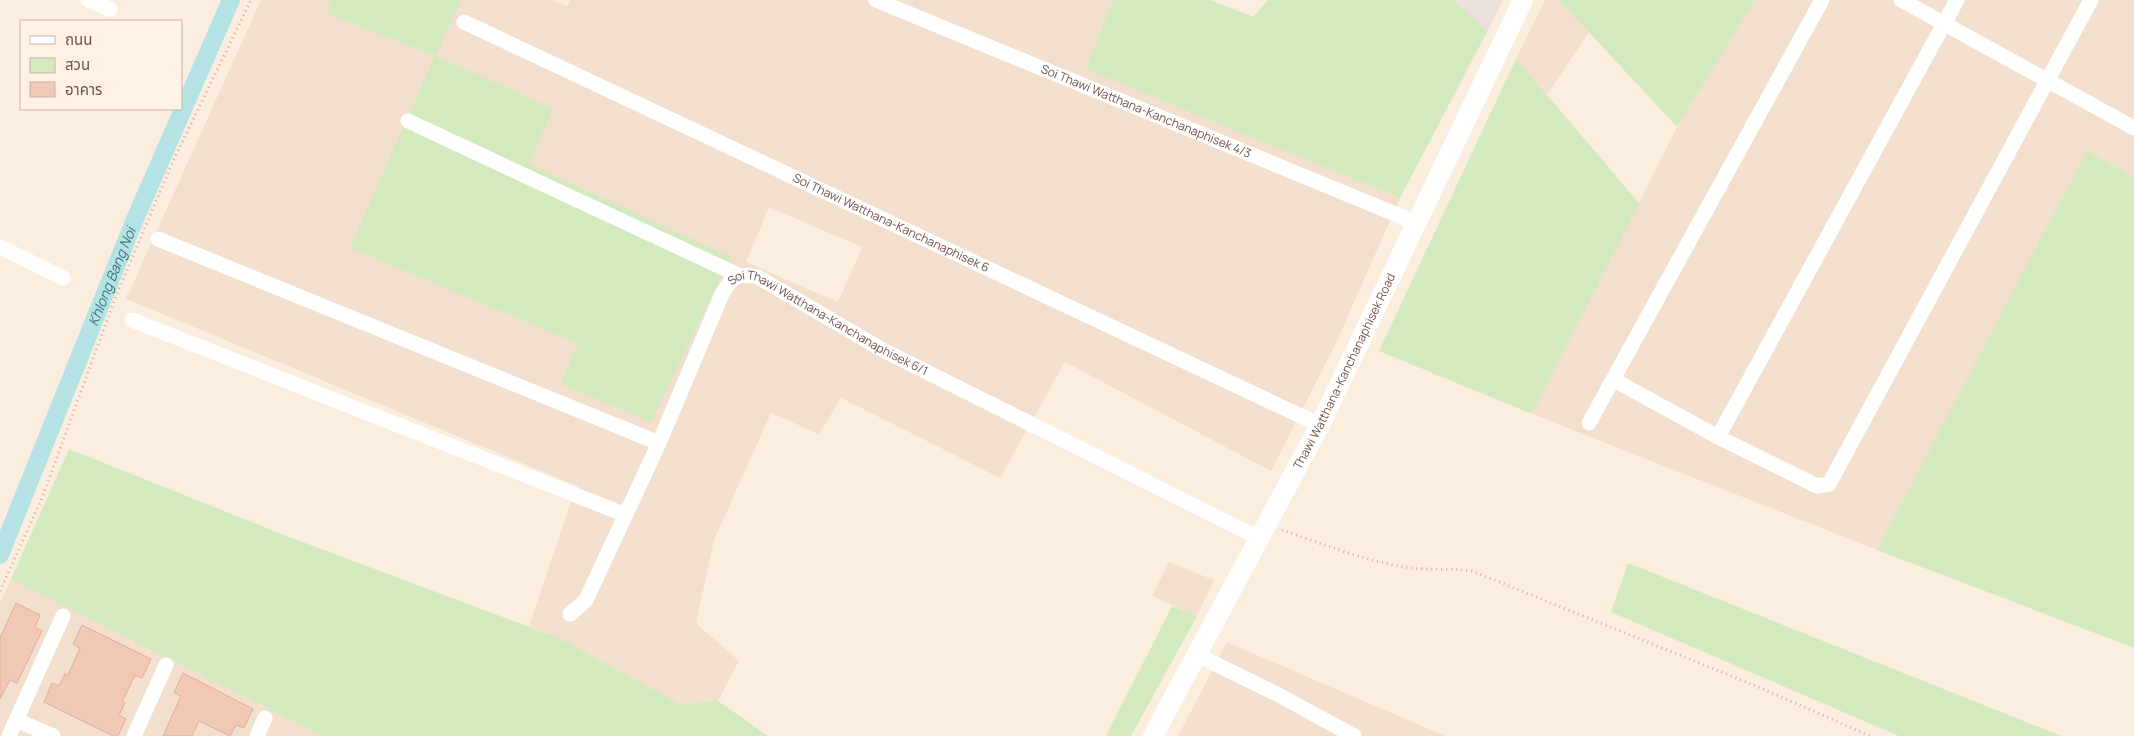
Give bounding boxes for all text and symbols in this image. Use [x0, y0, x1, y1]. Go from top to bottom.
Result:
legend [20, 20, 182, 110]
text: ถนน [65, 29, 92, 50]
text: สวน [65, 54, 90, 75]
street label: Soi Thawi Watthana-Kanchanaphisek 4/3 [1038, 60, 1254, 162]
text: อาคาร [65, 79, 102, 100]
street label: Soi Thawi Watthana-Kanchanaphisek 6 [790, 169, 992, 276]
water label: Khlong Bang Noi [83, 223, 140, 329]
street label: Soi Thawi Watthana-Kanchanaphisek 6/1 [724, 266, 931, 379]
street label: Thawi Watthana-Kanchanaphisek Road [1289, 270, 1399, 472]

